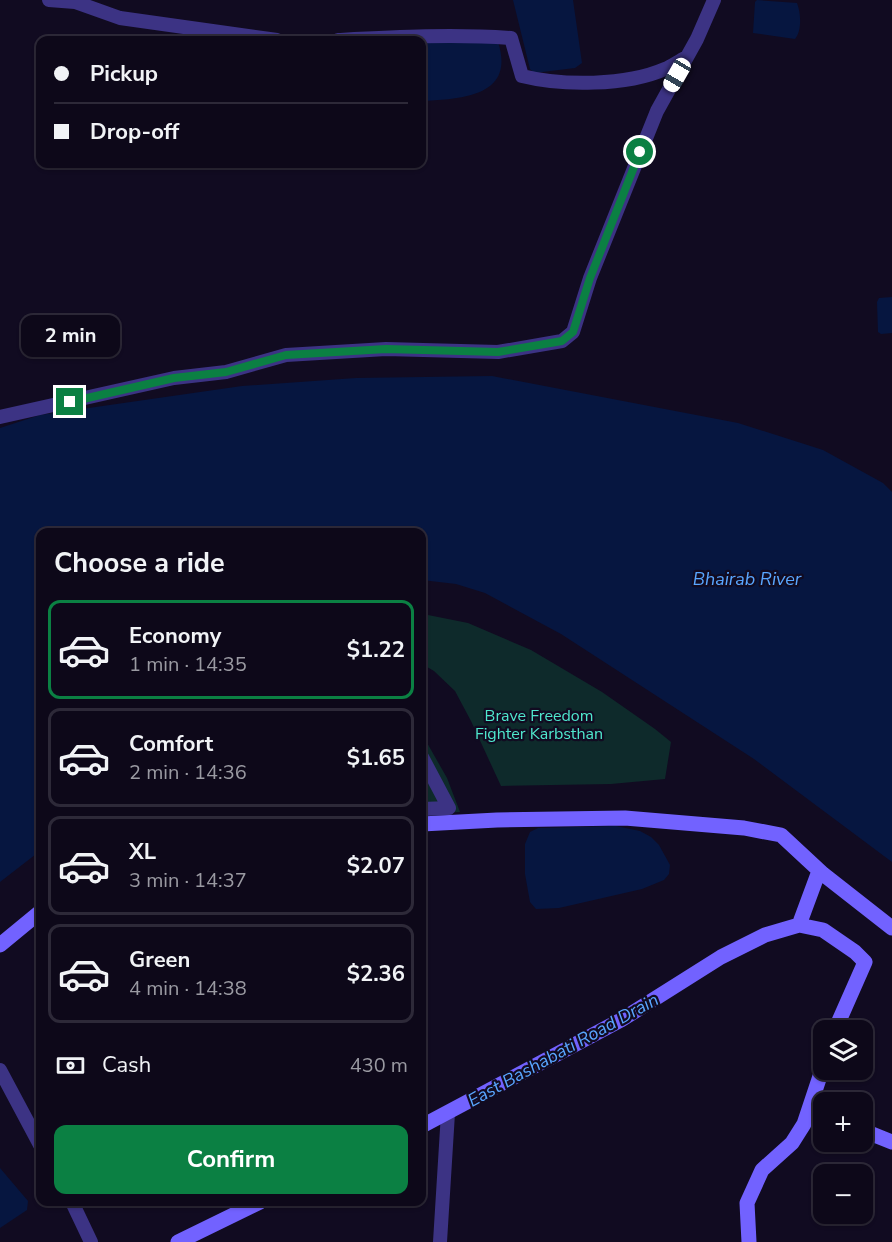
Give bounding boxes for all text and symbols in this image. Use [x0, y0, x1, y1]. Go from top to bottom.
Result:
car [660, 55, 694, 95]
text: Pickup [90, 59, 158, 89]
text: Drop-off [90, 117, 179, 147]
route start [626, 138, 653, 165]
callout: 2 min [20, 315, 119, 357]
text: 2 min [45, 322, 96, 349]
route end [56, 388, 83, 415]
text: Choose a ride [54, 545, 225, 582]
water label: Bhairab River [693, 567, 802, 591]
text: Economy [129, 621, 221, 651]
icon: car [57, 623, 111, 677]
text: $1.22 [347, 635, 405, 665]
text: 1 min · 14:35 [129, 651, 247, 678]
park label: Brave Freedom Fighter Karbsthan [475, 705, 603, 745]
text: Comfort [129, 729, 213, 759]
icon: car [57, 731, 111, 785]
text: $1.65 [347, 743, 405, 773]
text: 2 min · 14:36 [129, 759, 247, 786]
text: XL [129, 837, 156, 867]
icon: car [57, 839, 111, 893]
text: $2.07 [347, 851, 405, 881]
text: 3 min · 14:37 [129, 867, 247, 894]
text: Green [129, 945, 190, 975]
icon: car [57, 947, 111, 1001]
text: $2.36 [347, 959, 405, 989]
text: 4 min · 14:38 [129, 975, 247, 1002]
water label: East Bashabati Road Drain [463, 987, 663, 1113]
map controls [813, 1020, 873, 1224]
button: layers [813, 1020, 873, 1080]
icon: cash [54, 1049, 87, 1082]
text: Cash [102, 1050, 151, 1080]
text: 430 m [350, 1052, 408, 1079]
button: + [813, 1092, 873, 1152]
button: Confirm [54, 1125, 408, 1194]
button: − [813, 1164, 873, 1224]

